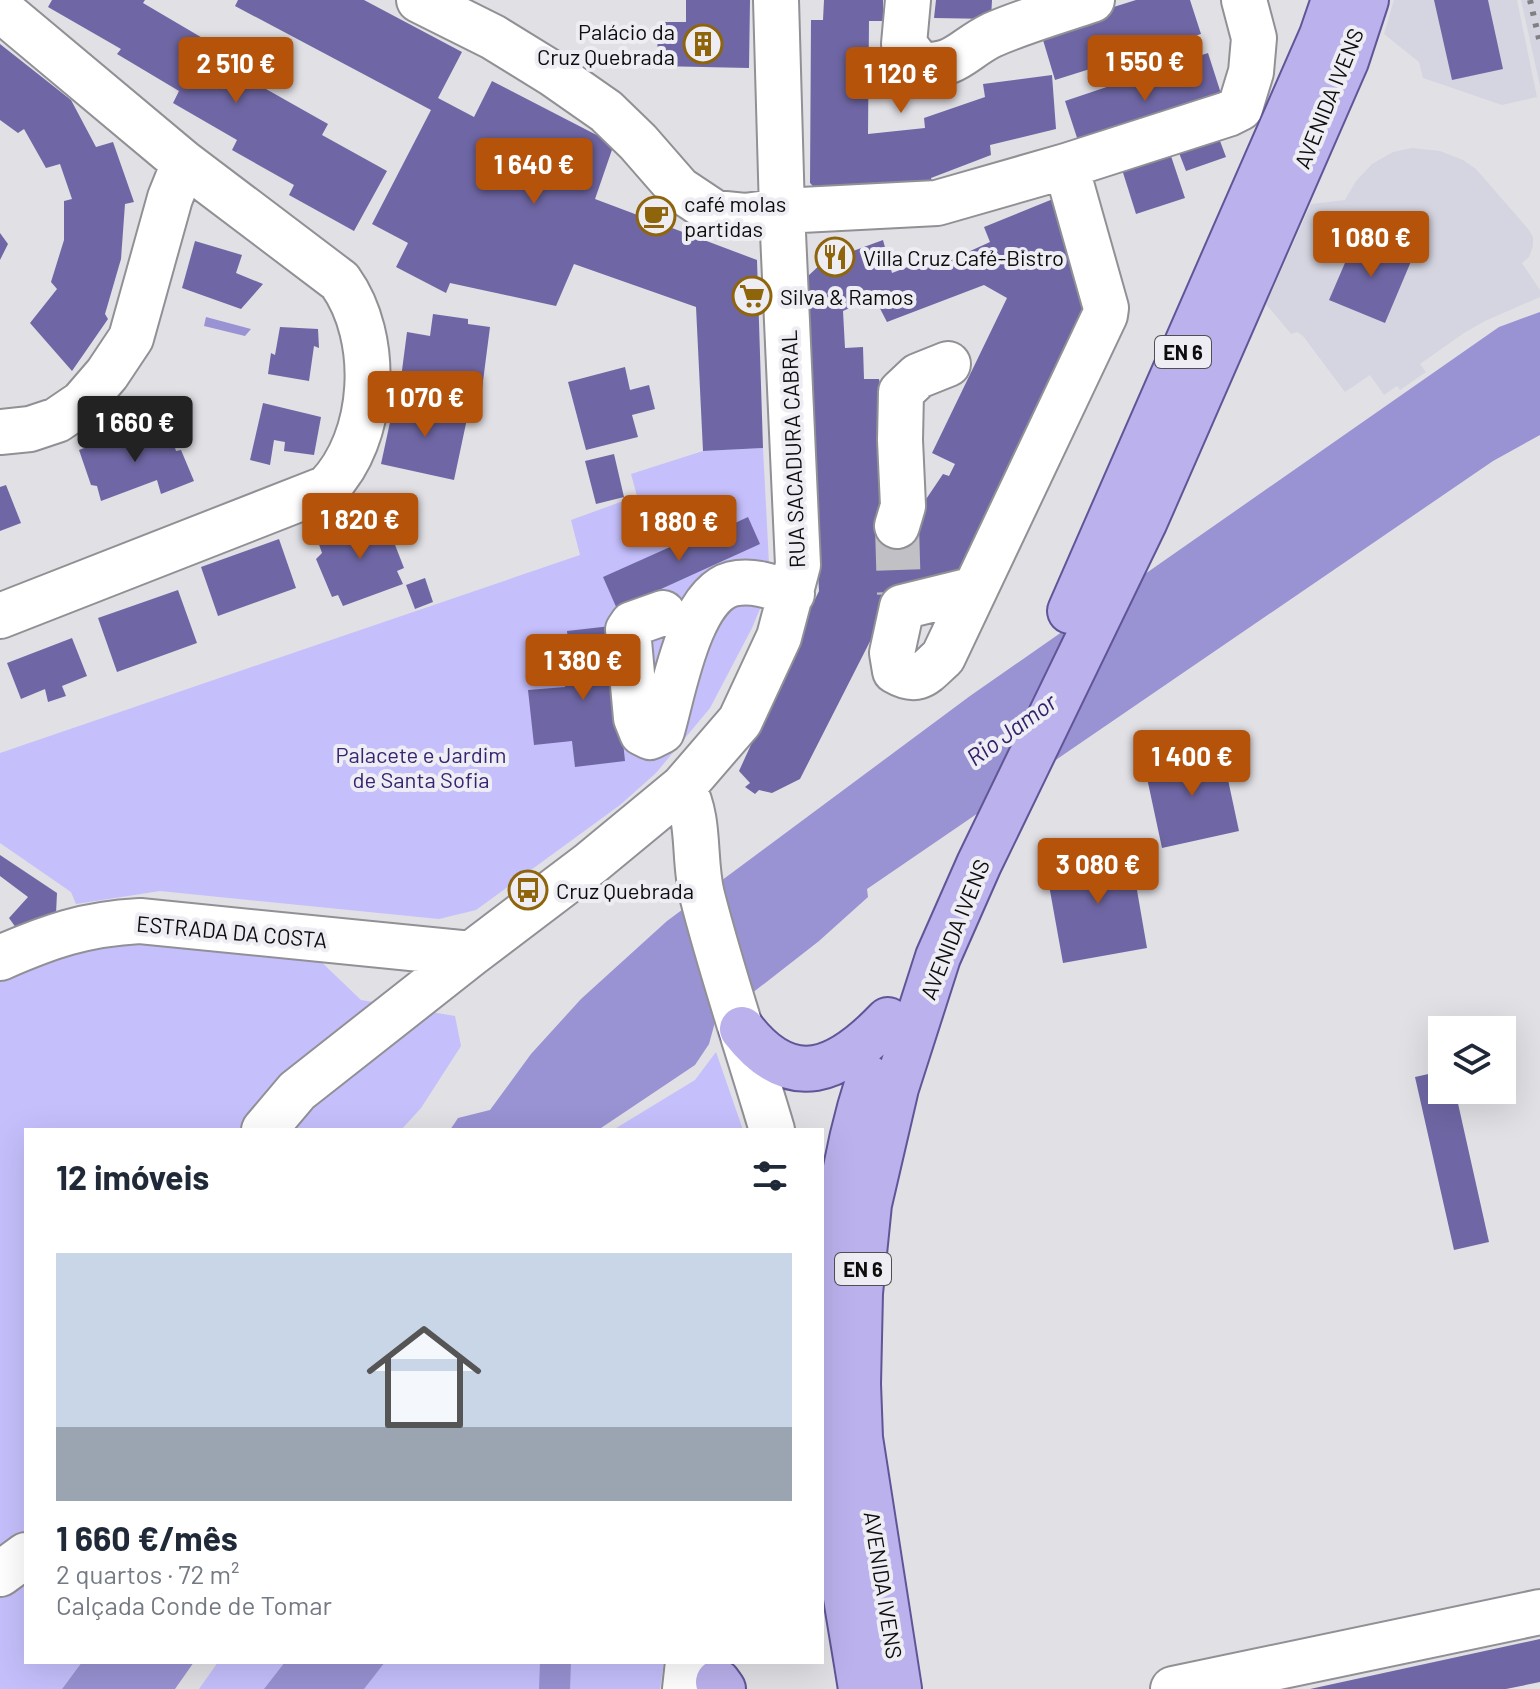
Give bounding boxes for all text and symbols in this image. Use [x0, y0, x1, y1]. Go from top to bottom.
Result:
place label: Palácio da Cruz Quebrada [537, 18, 675, 69]
building icon: Palácio da Cruz Quebrada [682, 23, 724, 65]
street label: AVENIDA IVENS [1288, 24, 1368, 172]
pin: 1 550 € [1071, 35, 1219, 103]
pin: 2 510 € [162, 37, 310, 105]
text: 1 550 € [1106, 45, 1184, 76]
text: 2 510 € [196, 47, 276, 78]
pin: 1 120 € [827, 47, 975, 115]
text: 1 120 € [864, 57, 938, 88]
pin: 1 640 € [460, 138, 608, 206]
text: 1 640 € [494, 148, 574, 179]
place label: café molas partidas [684, 190, 786, 241]
cafe icon: café molas partidas [635, 195, 677, 237]
pin: 1 080 € [1297, 211, 1445, 279]
text: 1 080 € [1331, 221, 1411, 252]
restaurant icon: Villa Cruz Café-Bistro [814, 236, 856, 278]
place label: Villa Cruz Café-Bistro [863, 244, 1064, 270]
supermarket icon: Silva & Ramos [731, 275, 773, 317]
place label: Silva & Ramos [780, 283, 914, 309]
street label: RUA SACADURA CABRAL [775, 329, 809, 569]
road number: EN 6 [1155, 336, 1211, 368]
pin: 1 070 € [351, 371, 499, 439]
text: 1 070 € [386, 381, 464, 412]
pin: 1 660 € [61, 396, 209, 464]
text: 1 660 € [96, 406, 174, 437]
pin: 1 820 € [286, 493, 434, 561]
pin: 1 880 € [605, 495, 753, 563]
text: 1 820 € [320, 503, 400, 534]
text: 1 880 € [639, 505, 719, 536]
pin: 1 380 € [509, 634, 657, 702]
text: 1 380 € [543, 644, 623, 675]
water label: Rio Jamor [960, 686, 1063, 771]
pin: 1 400 € [1118, 730, 1266, 798]
text: 1 400 € [1151, 740, 1233, 771]
park label: Palacete e Jardim de Santa Sofia [335, 741, 507, 792]
pin: 3 080 € [1024, 838, 1172, 906]
text: 3 080 € [1056, 848, 1140, 879]
street label: AVENIDA IVENS [914, 855, 994, 1003]
bus stop icon: Cruz Quebrada [507, 869, 549, 911]
place label: Cruz Quebrada [556, 877, 694, 903]
street label: ESTRADA DA COSTA [135, 910, 329, 952]
map controls [1428, 1016, 1516, 1104]
button: layers [1428, 1016, 1516, 1104]
icon: filters [748, 1154, 792, 1198]
text: 12 imóveis [56, 1156, 209, 1197]
road number: EN 6 [835, 1253, 891, 1285]
icon: home [352, 1305, 496, 1449]
street label: AVENIDA IVENS [860, 1509, 908, 1661]
text: 1 660 €/mês [56, 1517, 238, 1558]
text: 2 quartos · 72 m² [56, 1558, 240, 1589]
text: Calçada Conde de Tomar [56, 1589, 332, 1620]

